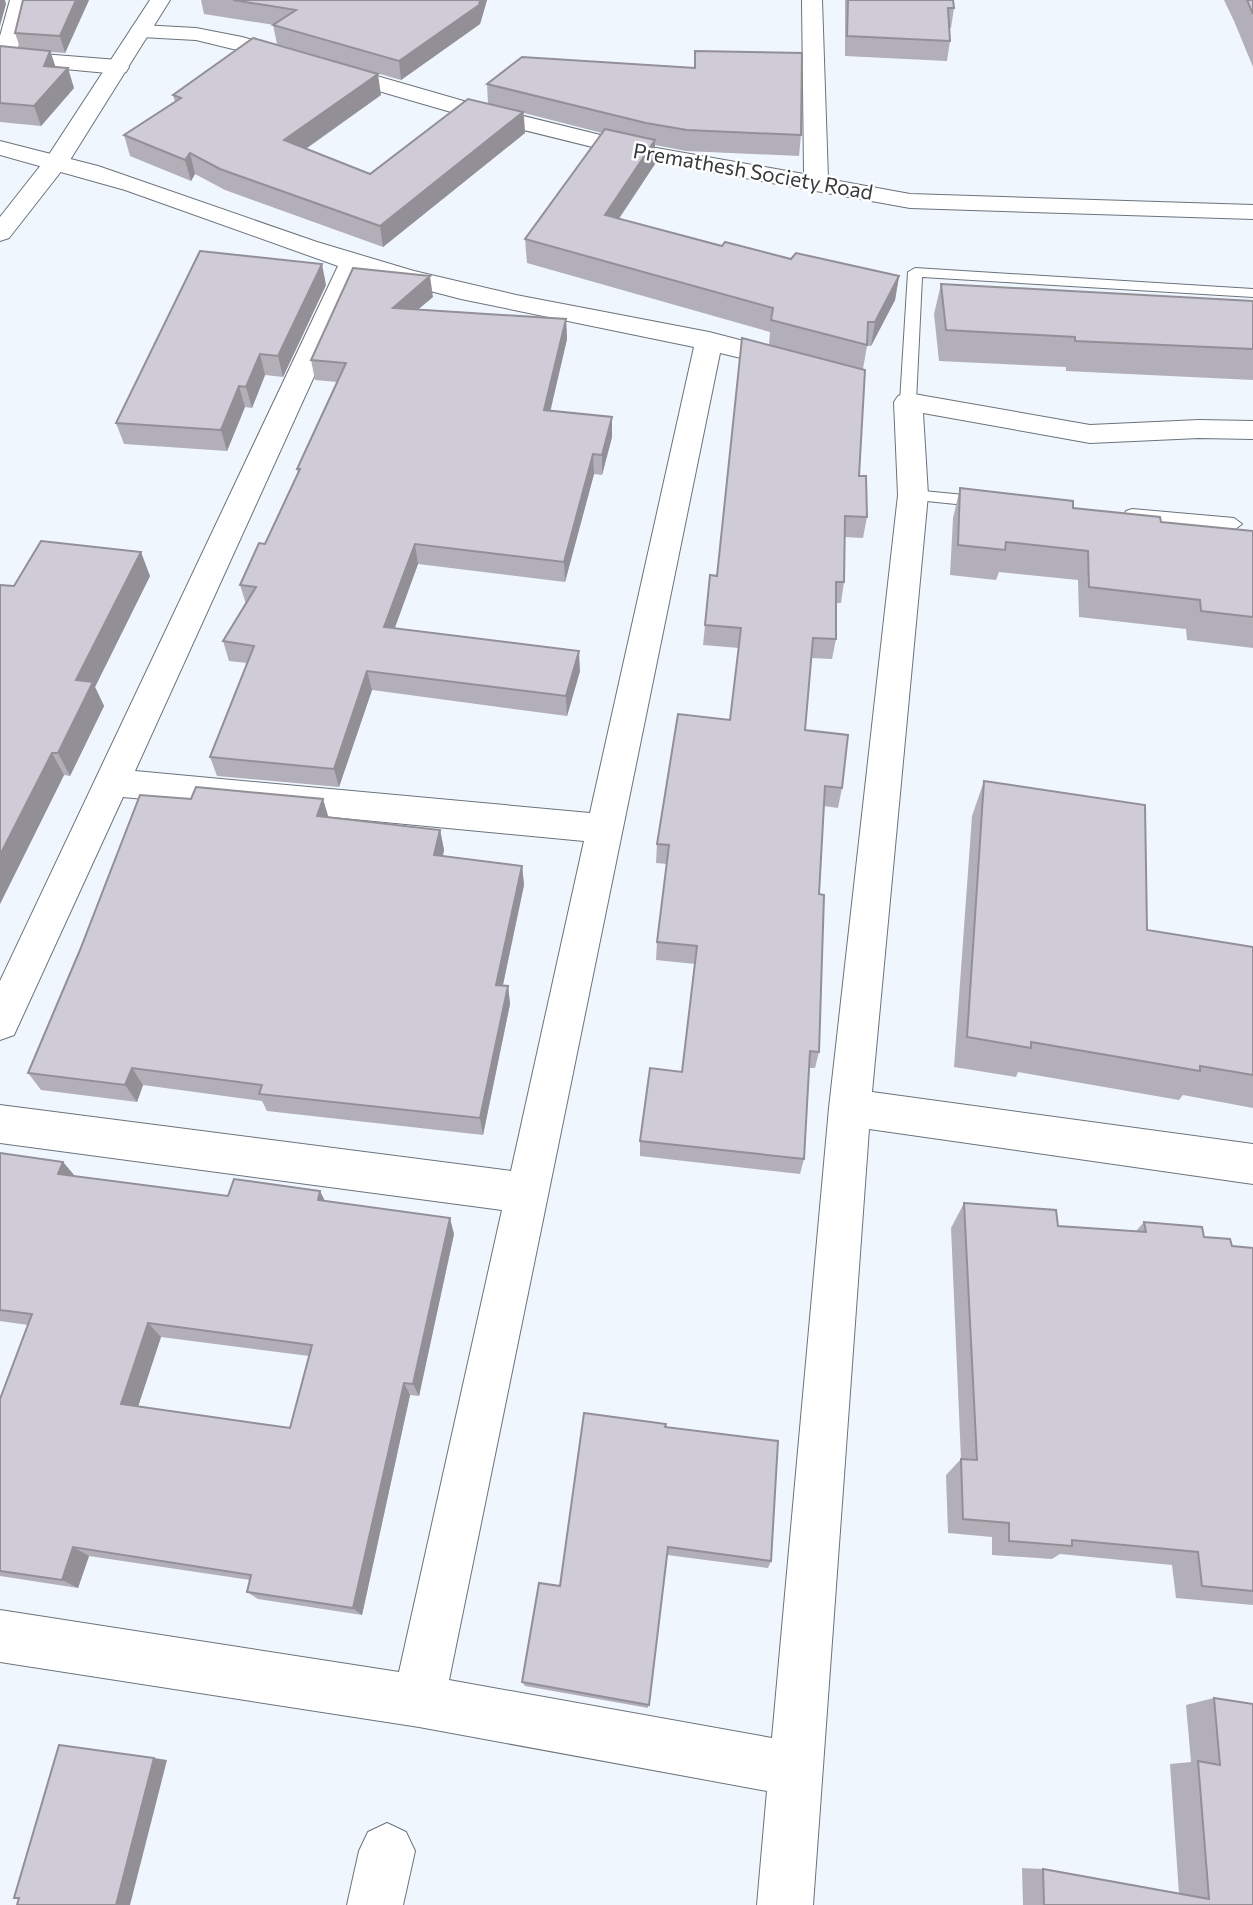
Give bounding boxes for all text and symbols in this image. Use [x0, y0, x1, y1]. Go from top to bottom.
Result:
street label: Premathesh Society Road [631, 137, 875, 204]

